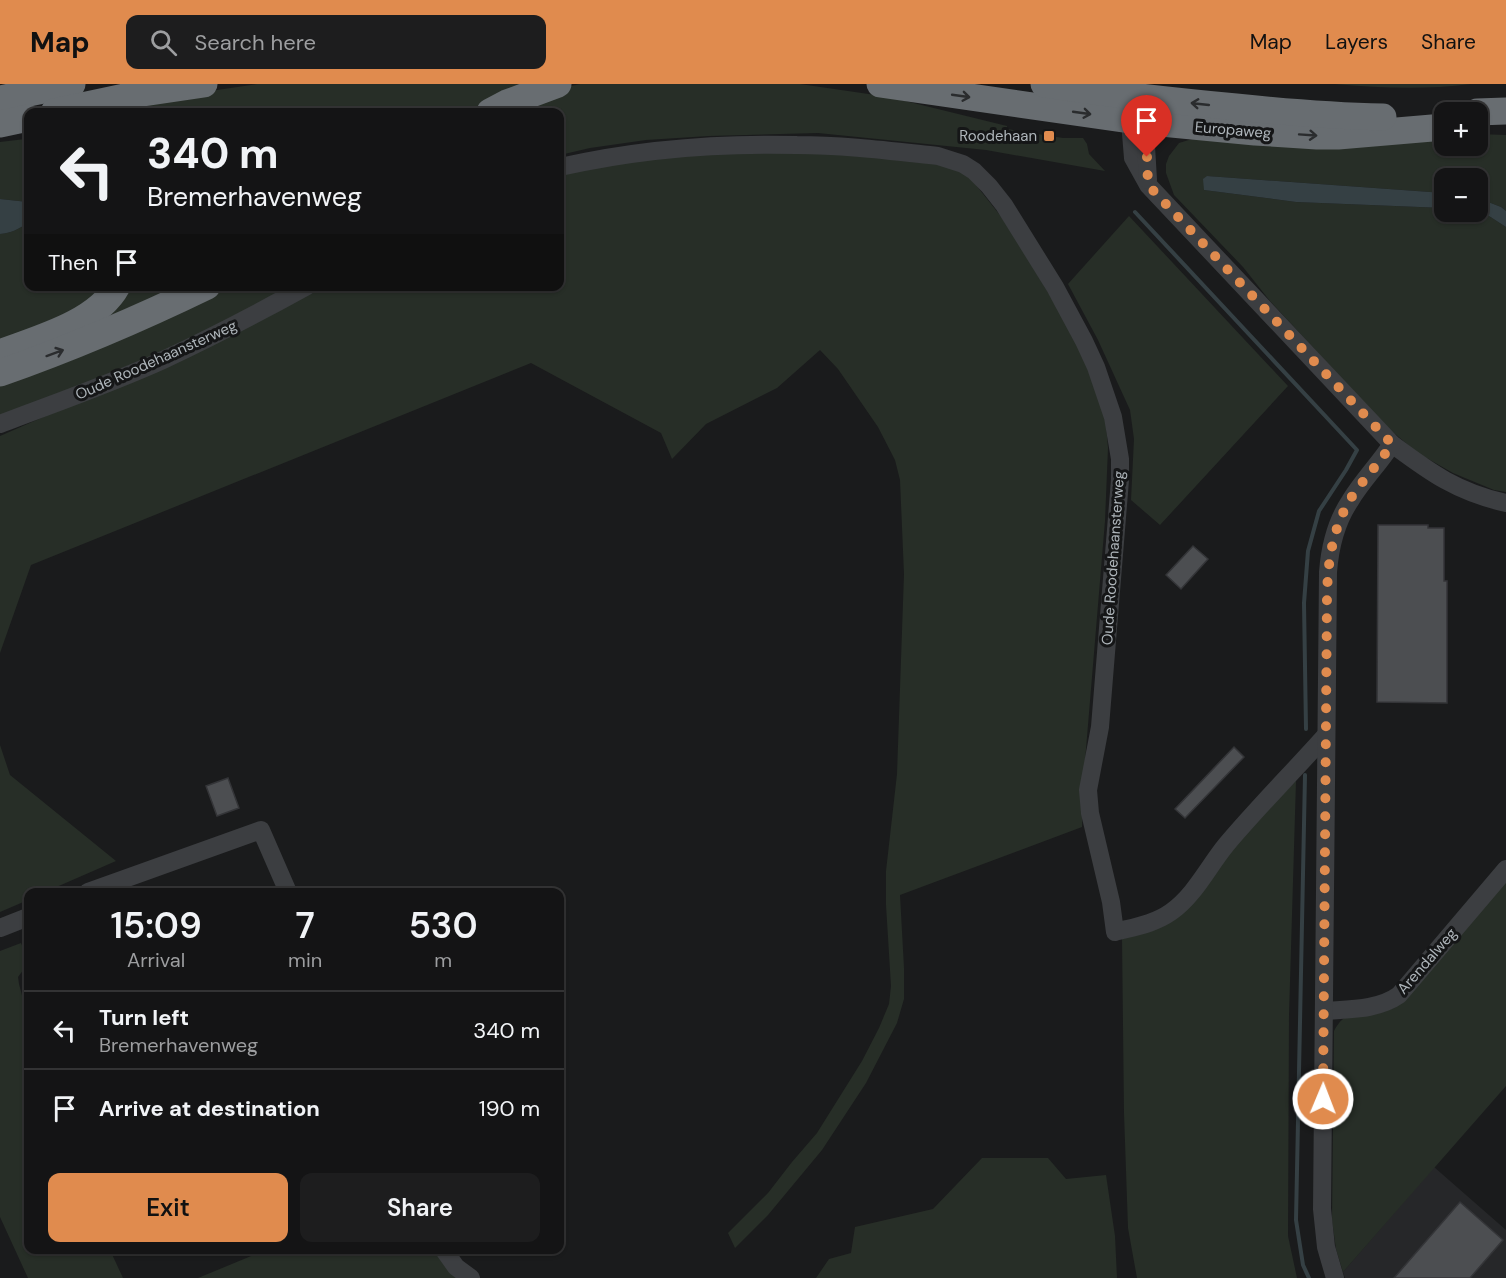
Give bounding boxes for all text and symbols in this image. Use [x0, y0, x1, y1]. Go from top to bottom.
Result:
search box [126, 15, 546, 69]
text: Map [30, 24, 90, 61]
icon: search [147, 26, 180, 59]
text: Search here [195, 28, 316, 57]
text: Map [1250, 28, 1292, 56]
text: Layers [1325, 28, 1388, 56]
text: Share [1421, 28, 1476, 56]
one-way arrow [950, 91, 970, 102]
pin [1121, 95, 1172, 157]
one-way arrow [1191, 98, 1211, 109]
map controls [1434, 102, 1488, 222]
button: + [1434, 102, 1488, 156]
icon: arrive [1130, 104, 1163, 137]
one-way arrow [1072, 108, 1092, 119]
street label: Europaweg [1194, 117, 1272, 143]
text: 340 m [147, 126, 279, 181]
place label: Roodehaan [959, 126, 1037, 146]
marker: Roodehaan [1042, 129, 1056, 143]
one-way arrow [1297, 130, 1317, 141]
icon: left [48, 132, 126, 210]
button: − [1434, 168, 1488, 222]
text: Bremerhavenweg [147, 179, 362, 214]
icon: arrive [110, 246, 143, 279]
text: Then [48, 248, 98, 277]
street label: Oude Roodehaansterweg [72, 315, 240, 405]
one-way arrow [45, 347, 64, 358]
street label: Oude Roodehaansterweg [1097, 470, 1129, 646]
text: 15:09 [110, 902, 202, 949]
text: 7 [296, 902, 315, 949]
text: 530 [409, 902, 478, 949]
street label: Arendalweg [1393, 924, 1461, 998]
text: Arrival [127, 947, 185, 973]
text: min [288, 947, 322, 973]
text: m [434, 947, 452, 973]
text: Turn left [99, 1003, 189, 1032]
icon: left [48, 1014, 81, 1047]
text: 340 m [473, 1016, 540, 1045]
text: Bremerhavenweg [99, 1032, 258, 1058]
position arrow [1291, 1067, 1355, 1131]
icon: arrive [48, 1092, 81, 1125]
text: Arrive at destination [99, 1094, 320, 1123]
text: 190 m [479, 1094, 540, 1123]
button: Exit [48, 1173, 288, 1242]
button: Share [300, 1173, 540, 1242]

